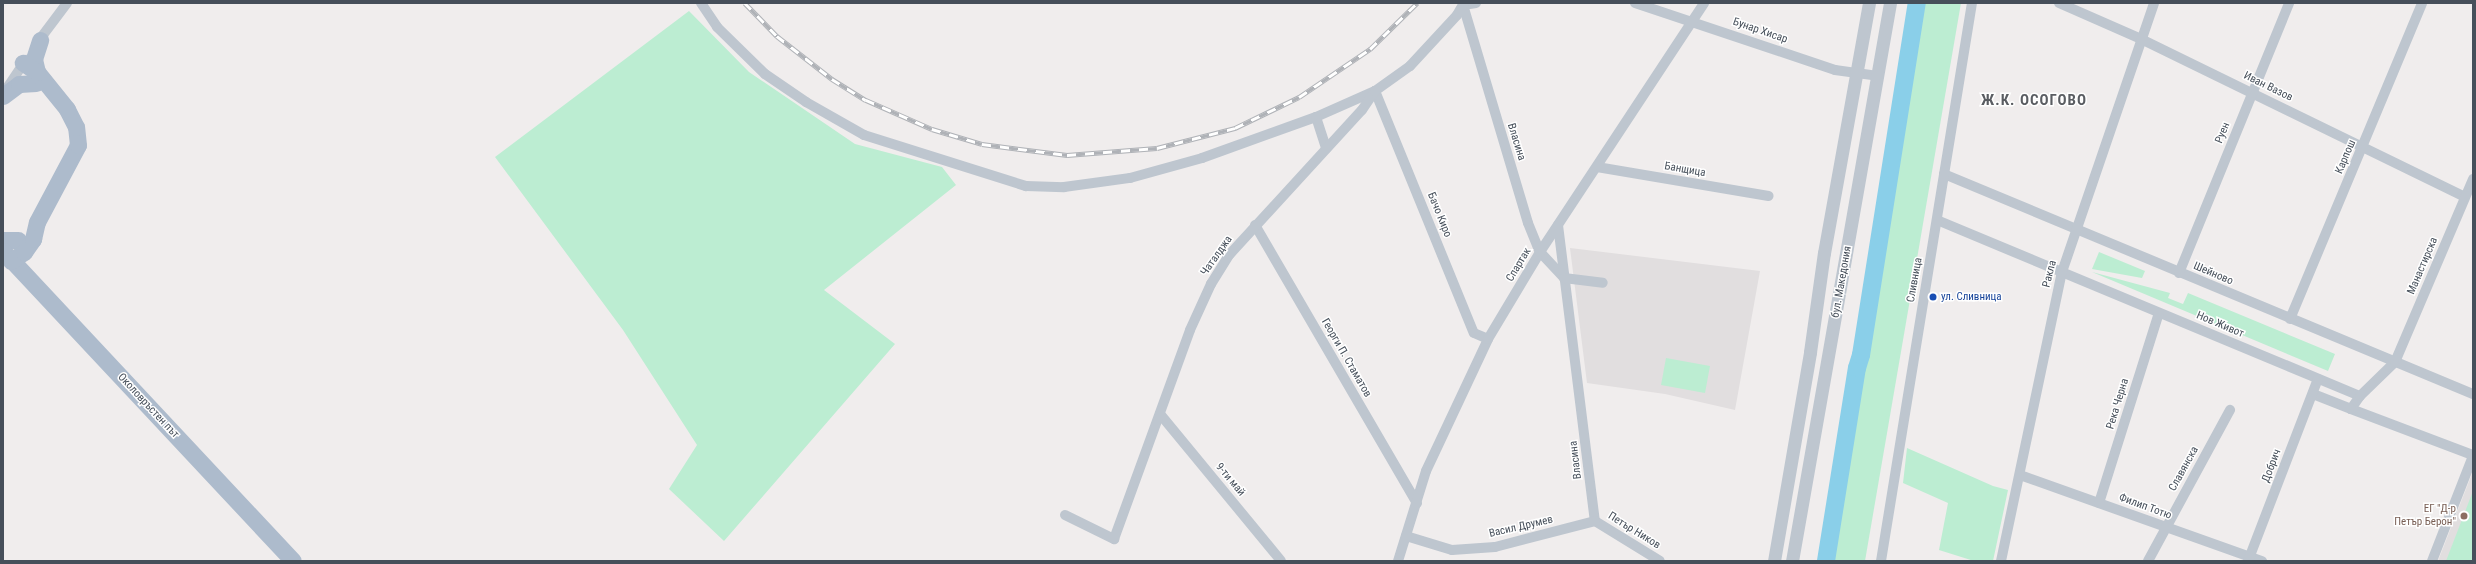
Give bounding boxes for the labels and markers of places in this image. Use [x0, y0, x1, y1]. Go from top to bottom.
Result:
place label: ул. Сливница [1941, 290, 2002, 304]
marker: ул. Сливница [1928, 292, 1938, 302]
place label: ЕГ "Д-р Петър Берон" [2394, 503, 2456, 529]
marker: ЕГ "Д-р Петър Берон" [2459, 511, 2469, 521]

